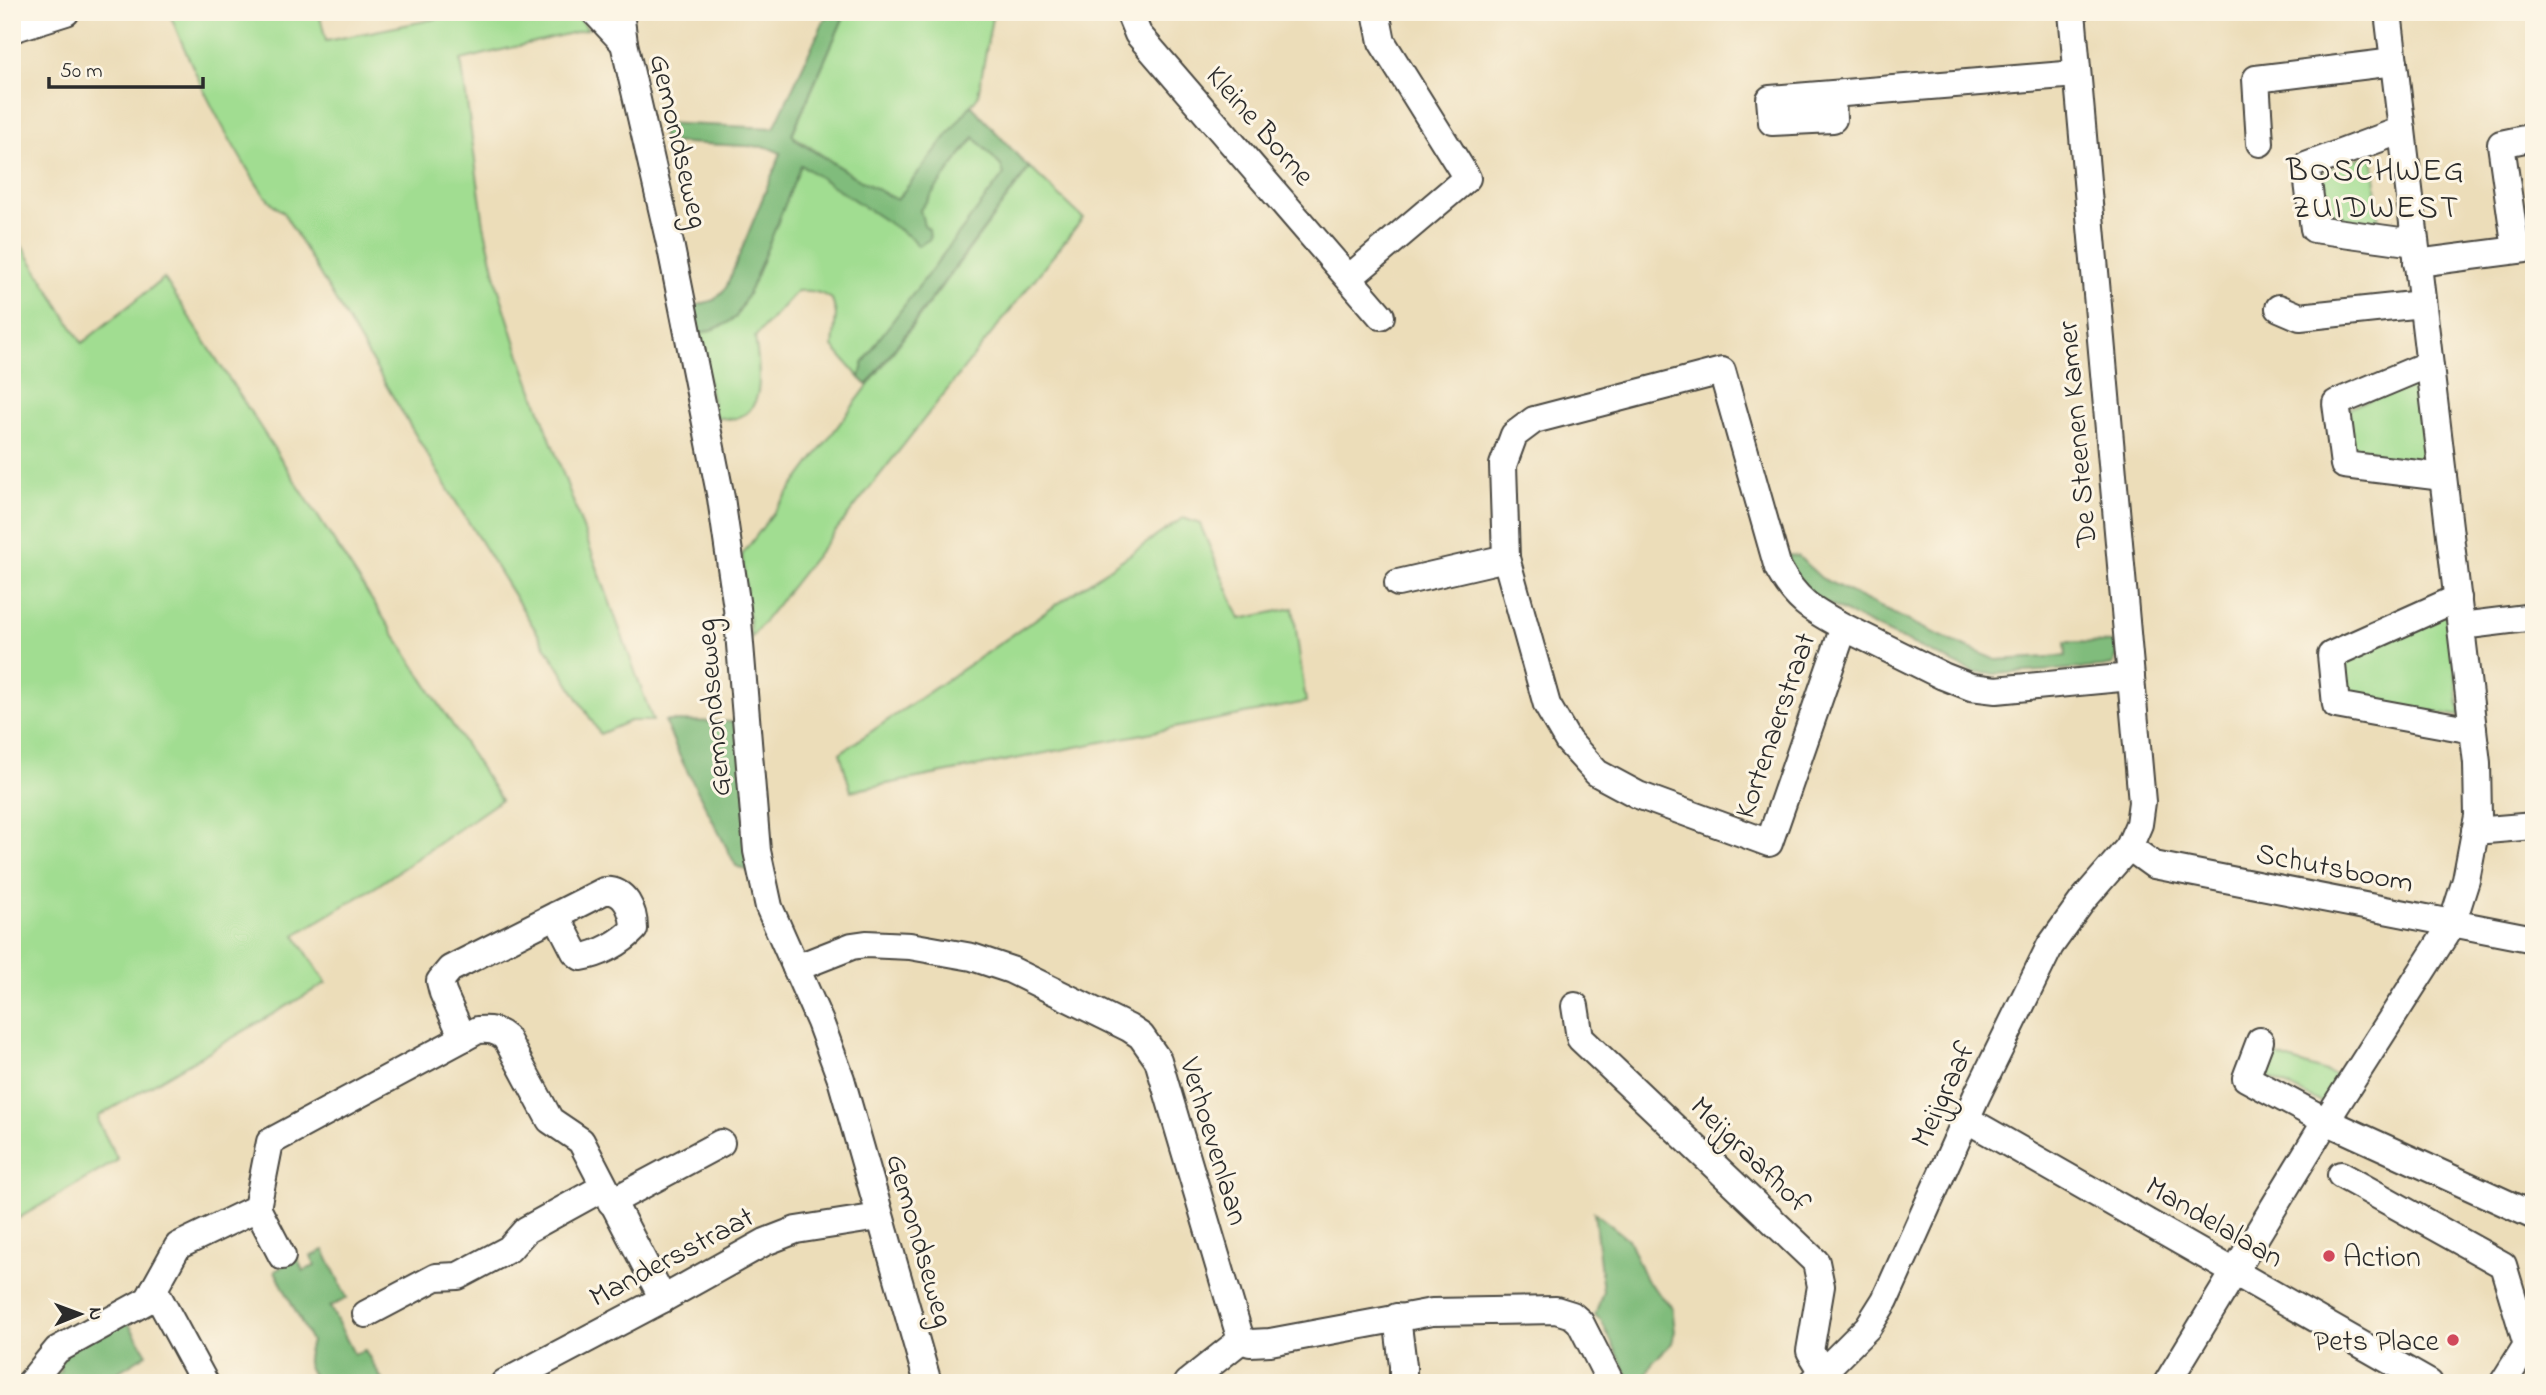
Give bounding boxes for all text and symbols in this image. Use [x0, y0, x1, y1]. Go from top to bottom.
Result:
scale bar [49, 46, 203, 90]
street label: Gemondseweg [636, 50, 719, 233]
text: 50 m [60, 57, 103, 87]
street label: Kleine Borne [1194, 57, 1324, 197]
district label: BOSCHWEG ZUIDWEST [2285, 149, 2466, 233]
street label: De Steenen Kamer [2047, 318, 2111, 549]
street label: Gemondseweg [685, 617, 745, 798]
street label: Kortenaerstraat [1724, 627, 1829, 825]
street label: Schutsboom [2252, 833, 2417, 907]
street label: Meijgraaf [1901, 1035, 1988, 1155]
street label: Verhoevenlaan [1165, 1052, 1258, 1231]
street label: Meijgraafhof [1679, 1087, 1819, 1225]
street label: Gemondseweg [872, 1149, 964, 1333]
street label: Mandelalaan [2136, 1166, 2291, 1281]
street label: Mandersstraat [582, 1197, 763, 1321]
place label: Action [2343, 1237, 2421, 1281]
marker: Action [2321, 1248, 2337, 1264]
north arrow [46, 1280, 116, 1350]
text: N [81, 1307, 108, 1321]
place label: Pets Place [2314, 1321, 2440, 1365]
marker: Pets Place [2445, 1332, 2461, 1348]

